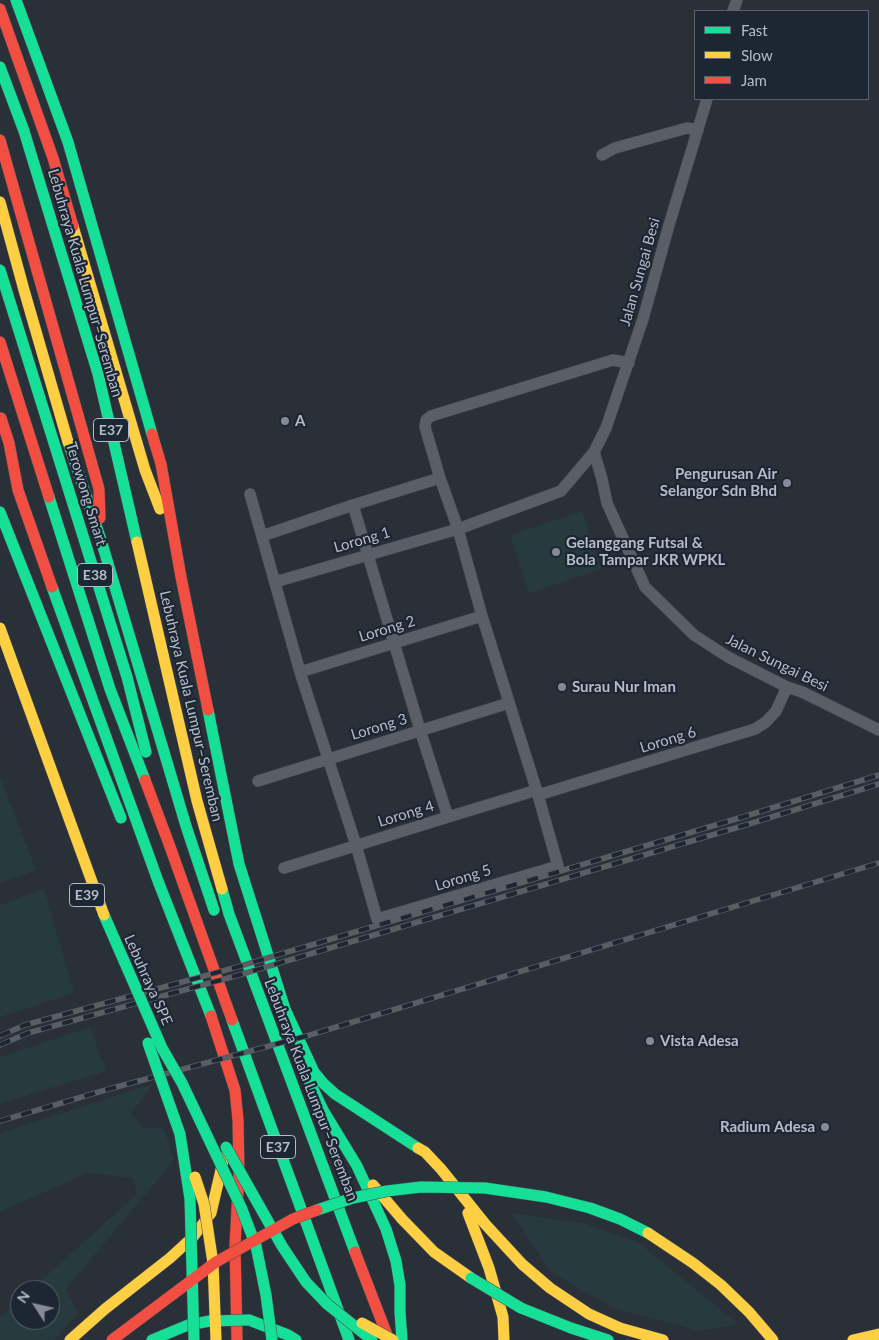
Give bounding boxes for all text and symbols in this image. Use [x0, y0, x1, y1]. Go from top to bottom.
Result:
legend [694, 10, 869, 100]
text: Fast [741, 21, 768, 39]
text: Slow [741, 46, 773, 64]
text: Jam [741, 71, 767, 89]
street label: Lebuhraya Kuala Lumpur–Seremban [44, 167, 126, 399]
street label: Jalan Sungai Besi [616, 216, 664, 328]
place label: A [295, 412, 305, 430]
marker: A [279, 415, 291, 427]
road number: E37 [94, 418, 128, 442]
street label: Terowong Smart [62, 440, 110, 548]
place label: Pengurusan Air Selangor Sdn Bhd [660, 465, 777, 500]
marker: Pengurusan Air Selangor Sdn Bhd [781, 477, 793, 489]
street label: Lorong 1 [332, 523, 392, 557]
place label: Gelanggang Futsal & Bola Tampar JKR WPKL [566, 534, 725, 569]
marker: Gelanggang Futsal & Bola Tampar JKR WPKL [550, 546, 562, 558]
road number: E38 [78, 564, 112, 586]
street label: Lebuhraya Kuala Lumpur–Seremban [156, 589, 226, 823]
street label: Lorong 2 [357, 612, 417, 646]
street label: Jalan Sungai Besi [723, 630, 831, 696]
place label: Surau Nur Iman [572, 678, 676, 696]
marker: Surau Nur Iman [556, 681, 568, 693]
street label: Lorong 3 [349, 710, 409, 744]
street label: Lorong 6 [638, 723, 698, 757]
street label: Lorong 4 [376, 797, 436, 831]
street label: Lorong 5 [433, 861, 493, 895]
road number: E39 [70, 884, 104, 906]
street label: Lebuhraya SPE [120, 932, 176, 1028]
street label: Lebuhraya Kuala Lumpur–Seremban [260, 976, 362, 1204]
place label: Vista Adesa [660, 1032, 739, 1050]
marker: Vista Adesa [644, 1035, 656, 1047]
place label: Radium Adesa [720, 1118, 815, 1136]
marker: Radium Adesa [819, 1121, 831, 1133]
road number: E37 [260, 1136, 296, 1158]
north arrow [10, 1280, 60, 1330]
text: N [13, 1287, 33, 1306]

